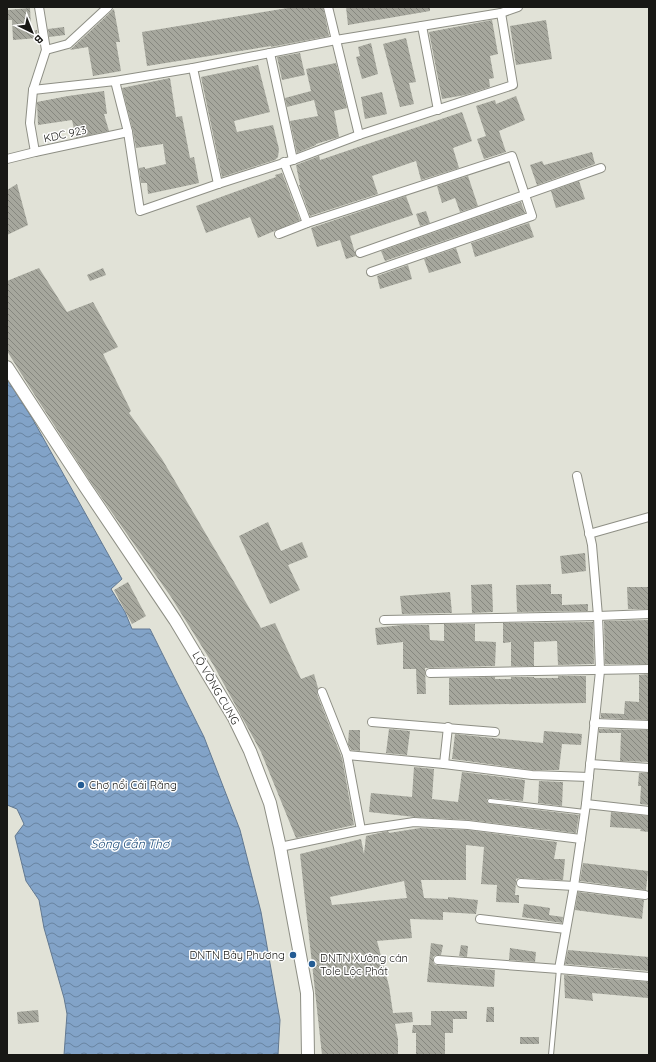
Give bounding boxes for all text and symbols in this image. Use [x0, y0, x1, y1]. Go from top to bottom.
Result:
north arrow [12, 12, 52, 52]
text: B [31, 32, 46, 47]
street label: KDC 923 [42, 123, 88, 145]
street label: LỘ VÒNG CUNG [189, 649, 243, 727]
place label: Chợ nổi Cái Răng [89, 778, 177, 792]
marker: Chợ nổi Cái Răng [76, 780, 86, 790]
water label: Sông Cần Thơ [91, 836, 171, 851]
place label: DNTN Bảy Phương [189, 948, 285, 962]
marker: DNTN Bảy Phương [288, 950, 298, 960]
place label: DNTN Xưởng cán Tole Lộc Phát [320, 951, 408, 978]
marker: DNTN Xưởng cán Tole Lộc Phát [307, 959, 317, 969]

